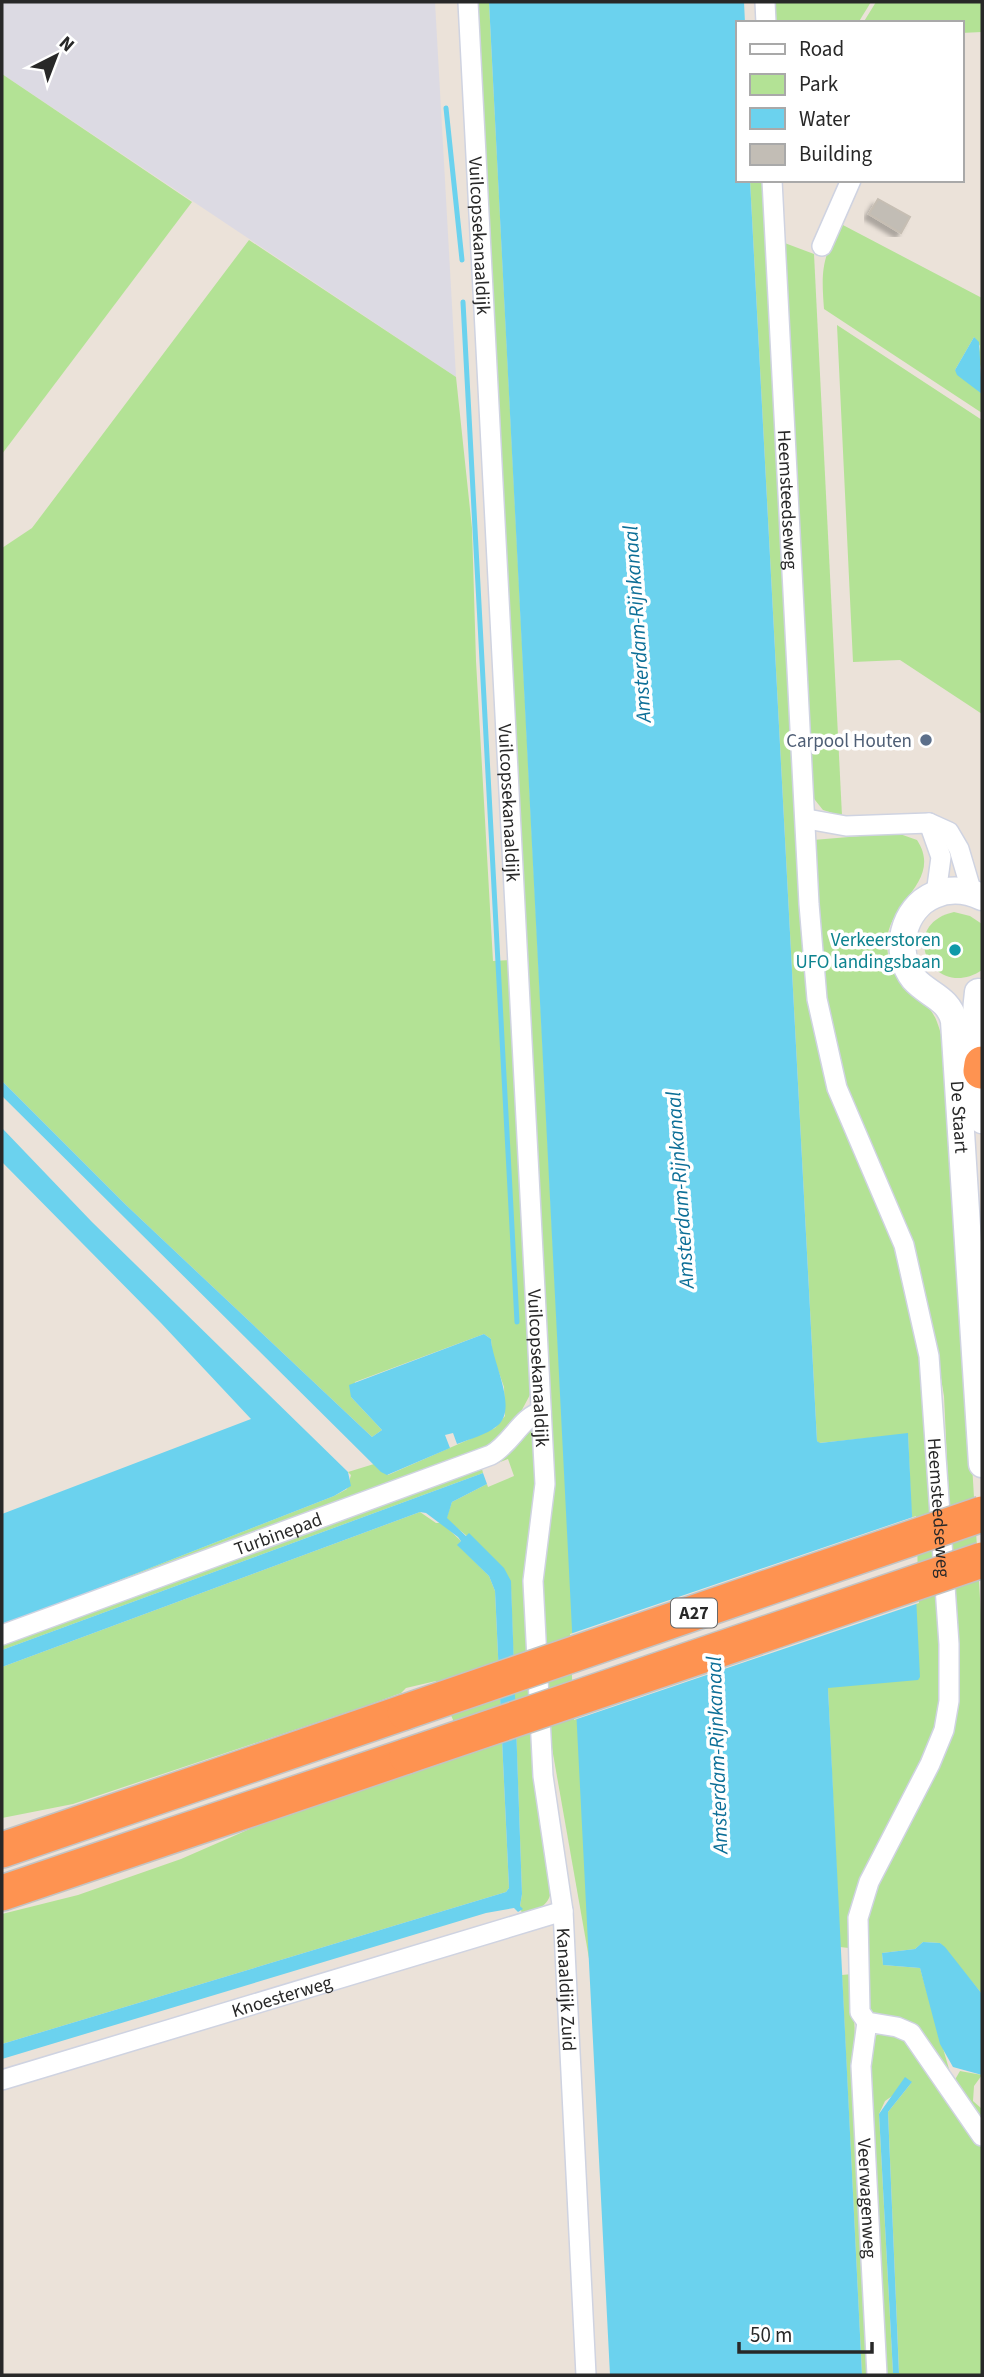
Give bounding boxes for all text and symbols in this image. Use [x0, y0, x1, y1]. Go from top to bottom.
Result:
north arrow [21, 21, 91, 91]
legend [736, 21, 963, 182]
text: N [53, 30, 80, 59]
text: Road [799, 34, 844, 64]
text: Park [799, 69, 839, 99]
text: Water [799, 104, 851, 134]
text: Building [799, 139, 873, 169]
street label: Vuilcopsekanaaldijk [461, 156, 496, 316]
street label: Heemsteedseweg [770, 429, 804, 571]
water label: Amsterdam-Rijnkanaal [615, 524, 659, 725]
street label: Vuilcopsekanaaldijk [491, 723, 526, 883]
place label: Carpool Houten [786, 728, 912, 755]
marker: Carpool Houten [918, 732, 934, 748]
place label: Verkeerstoren UFO landingsbaan [795, 927, 941, 976]
marker: Verkeerstoren UFO landingsbaan [947, 942, 963, 958]
street label: De Staart [943, 1080, 974, 1155]
water label: Amsterdam-Rijnkanaal [658, 1090, 702, 1291]
street label: Vuilcopsekanaaldijk [520, 1289, 555, 1449]
street label: Heemsteedseweg [920, 1437, 956, 1579]
street label: Turbinepad [231, 1506, 326, 1563]
road number: A27 [671, 1598, 717, 1628]
water label: Amsterdam-Rijnkanaal [699, 1655, 736, 1856]
street label: Kanaaldijk Zuid [549, 1927, 582, 2052]
street label: Knoesterweg [228, 1969, 336, 2025]
street label: Veerwagenweg [850, 2138, 883, 2260]
scale bar [739, 2310, 872, 2354]
text: 50 m [750, 2320, 792, 2350]

